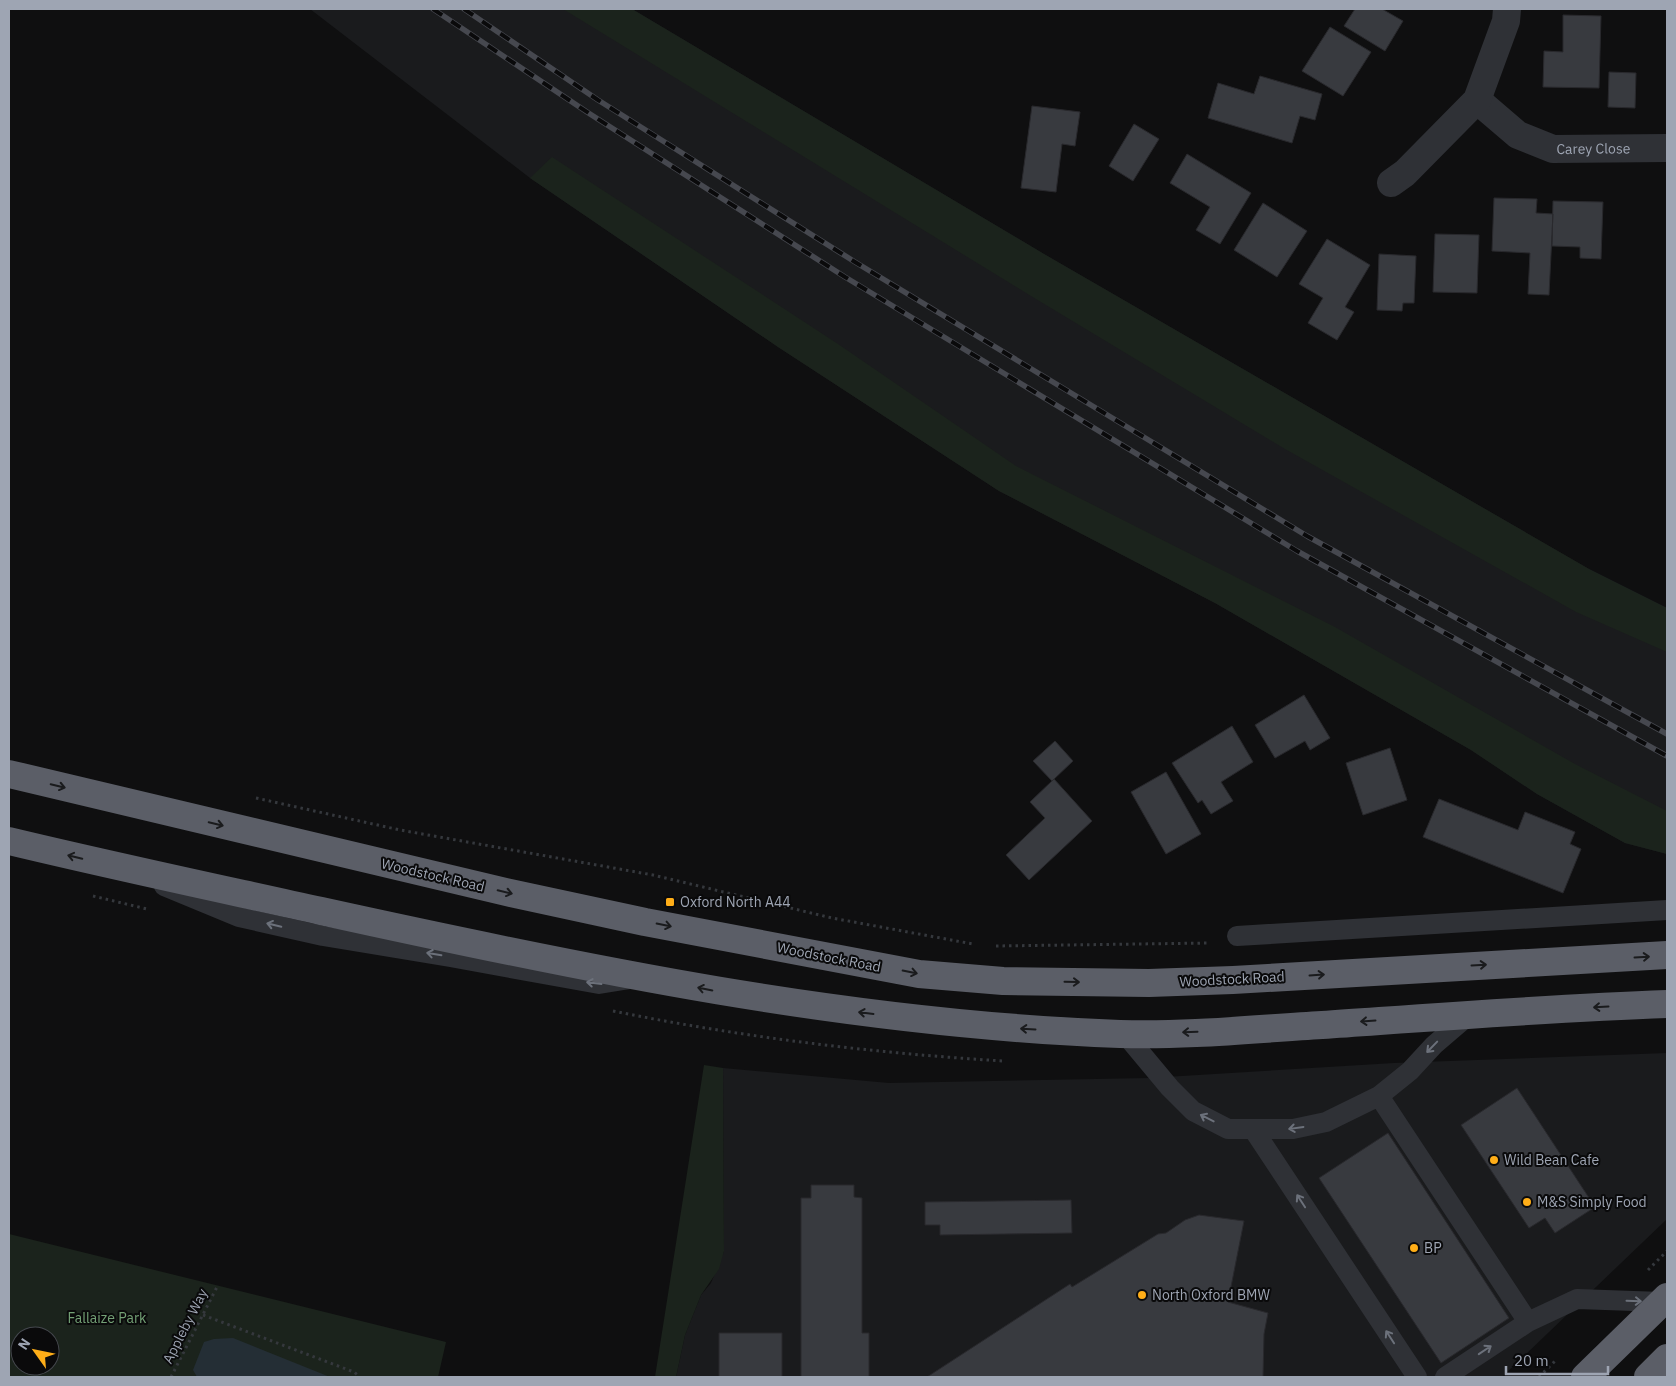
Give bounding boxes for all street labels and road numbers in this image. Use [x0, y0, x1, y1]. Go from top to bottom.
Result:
street label: Carey Close [1556, 139, 1631, 158]
street label: Woodstock Road [380, 854, 486, 896]
street label: Woodstock Road [776, 938, 882, 976]
street label: Woodstock Road [1179, 967, 1285, 991]
street label: Appleby Way [158, 1285, 212, 1367]

